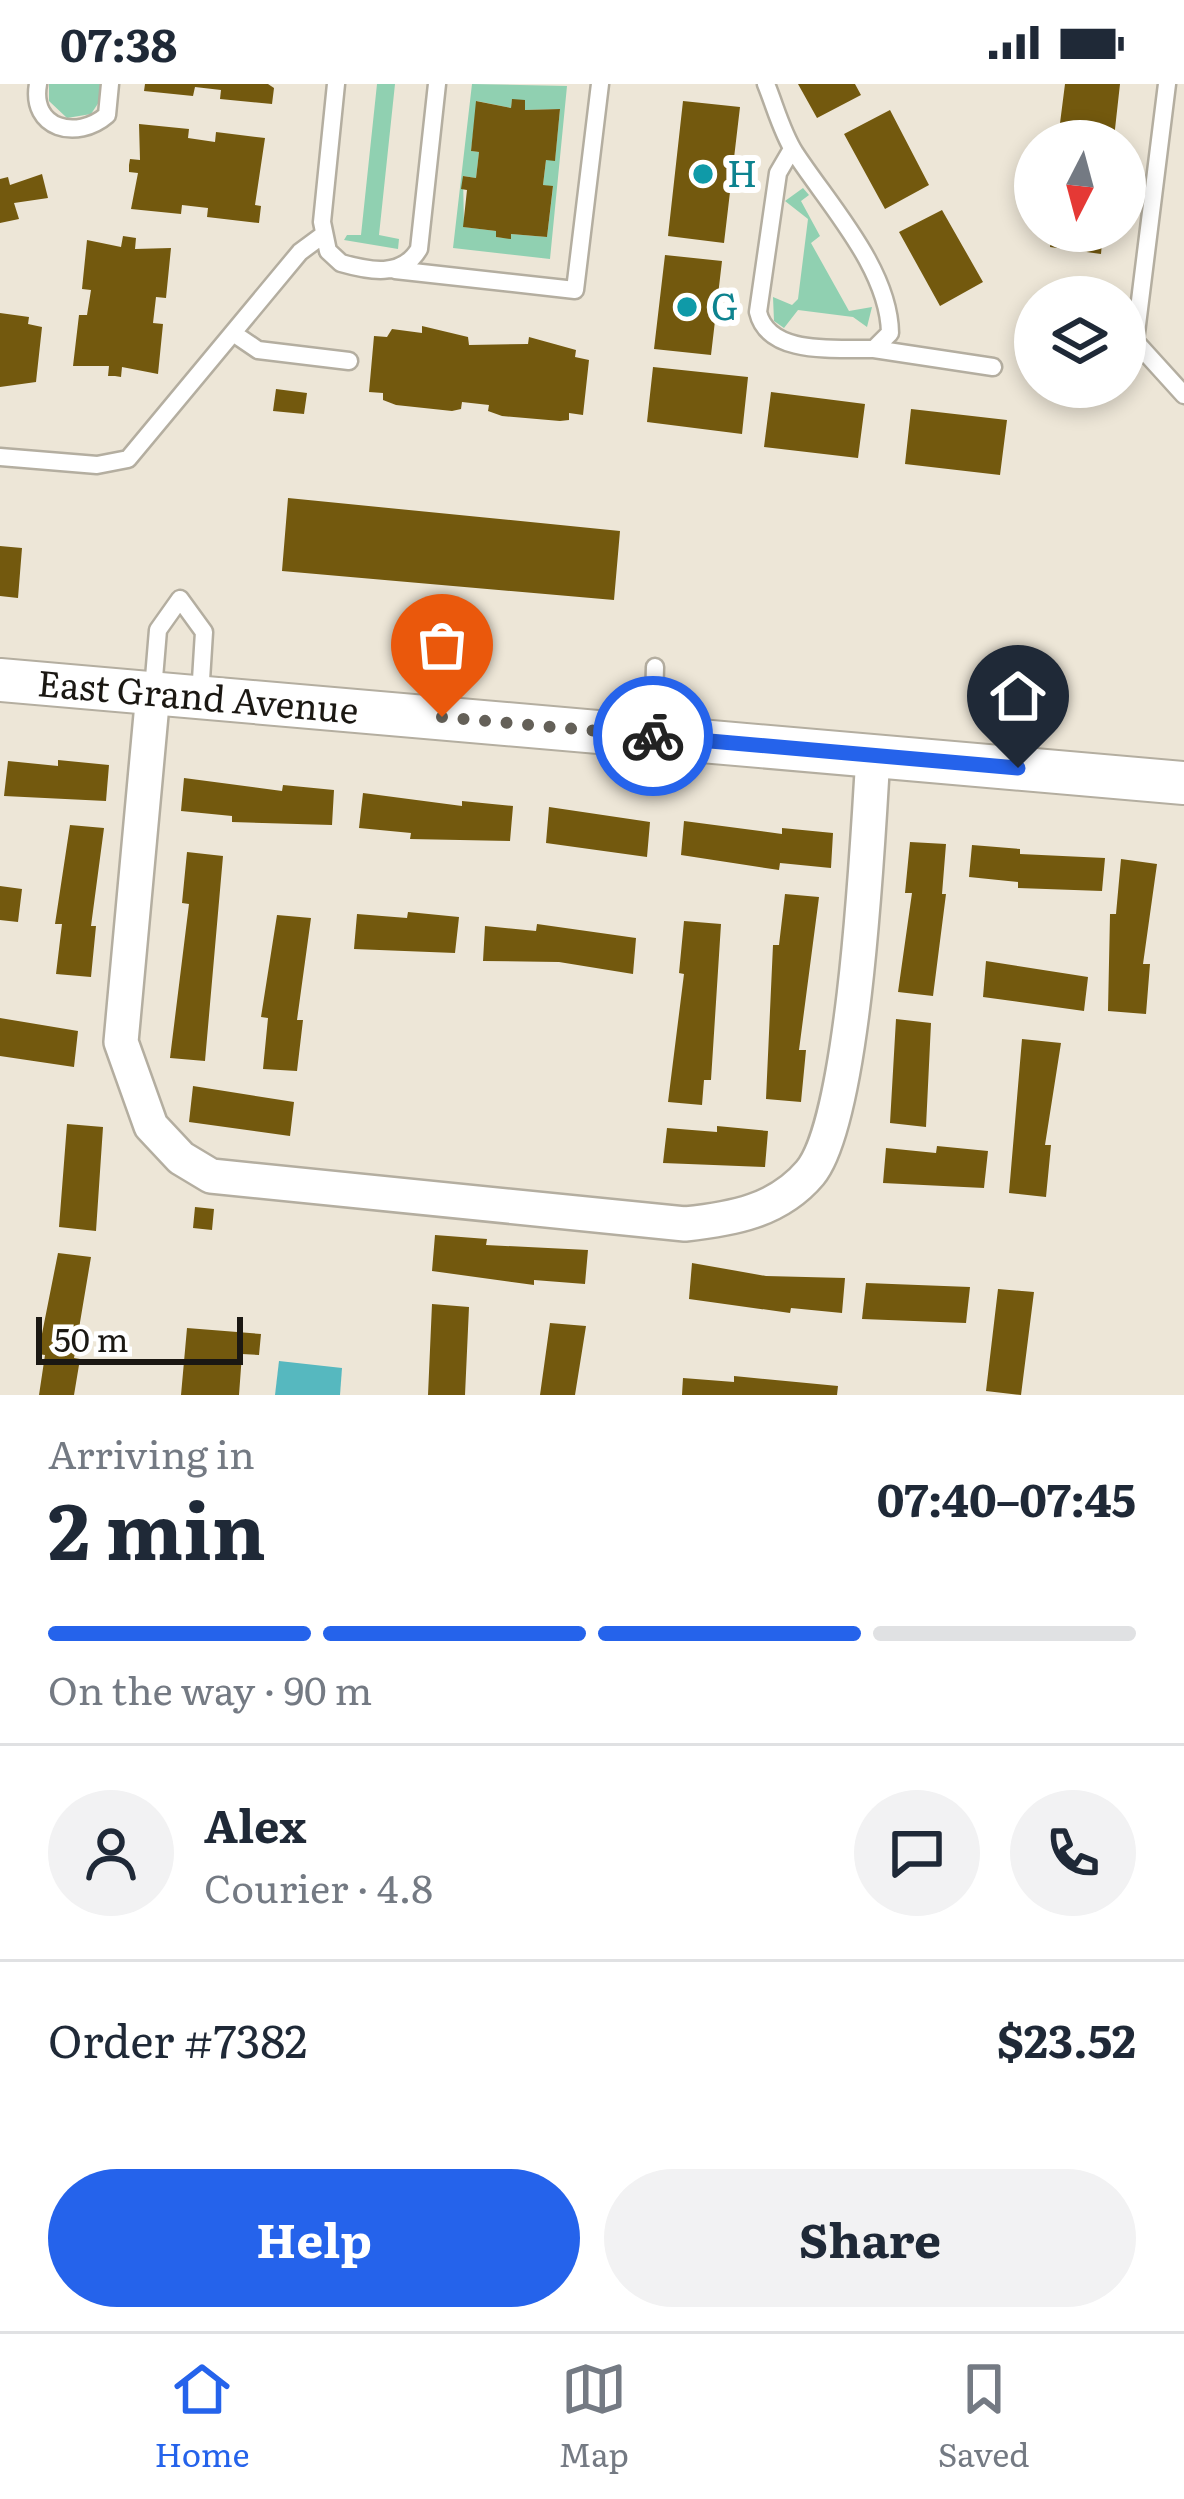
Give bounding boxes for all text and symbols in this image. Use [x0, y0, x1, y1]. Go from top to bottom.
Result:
text: 07:38 [60, 9, 177, 76]
north arrow [1014, 120, 1146, 252]
map controls [1014, 120, 1146, 408]
place label: H [727, 145, 757, 198]
marker: H [690, 161, 716, 187]
button: layers [1014, 276, 1146, 408]
place label: G [711, 278, 738, 331]
marker: G [674, 294, 700, 320]
pin [391, 594, 493, 717]
icon: bag [409, 612, 475, 678]
pin [967, 645, 1069, 768]
street label: East Grand Avenue [36, 654, 361, 735]
icon: home [985, 663, 1051, 729]
courier [593, 676, 713, 796]
icon: bike [620, 703, 686, 769]
scale bar [36, 1311, 243, 1364]
text: 50 m [54, 1313, 128, 1362]
text: Arriving in [48, 1423, 255, 1481]
text: 07:40–07:45 [877, 1464, 1136, 1531]
text: 2 min [48, 1468, 266, 1584]
text: On the way · 90 m [48, 1659, 372, 1717]
button: person [48, 1790, 174, 1916]
text: Alex [204, 1790, 306, 1857]
button: chat [854, 1790, 980, 1916]
button: phone [1010, 1790, 1136, 1916]
text: Courier · 4.8 [204, 1857, 433, 1915]
text: Order #7382 [48, 2005, 307, 2072]
text: $23.52 [997, 2005, 1136, 2072]
button: Help [48, 2169, 580, 2307]
button: Share [604, 2169, 1136, 2307]
tab: Home [154, 2356, 250, 2477]
tab: Map [559, 2356, 629, 2477]
tab: Saved [938, 2356, 1030, 2477]

